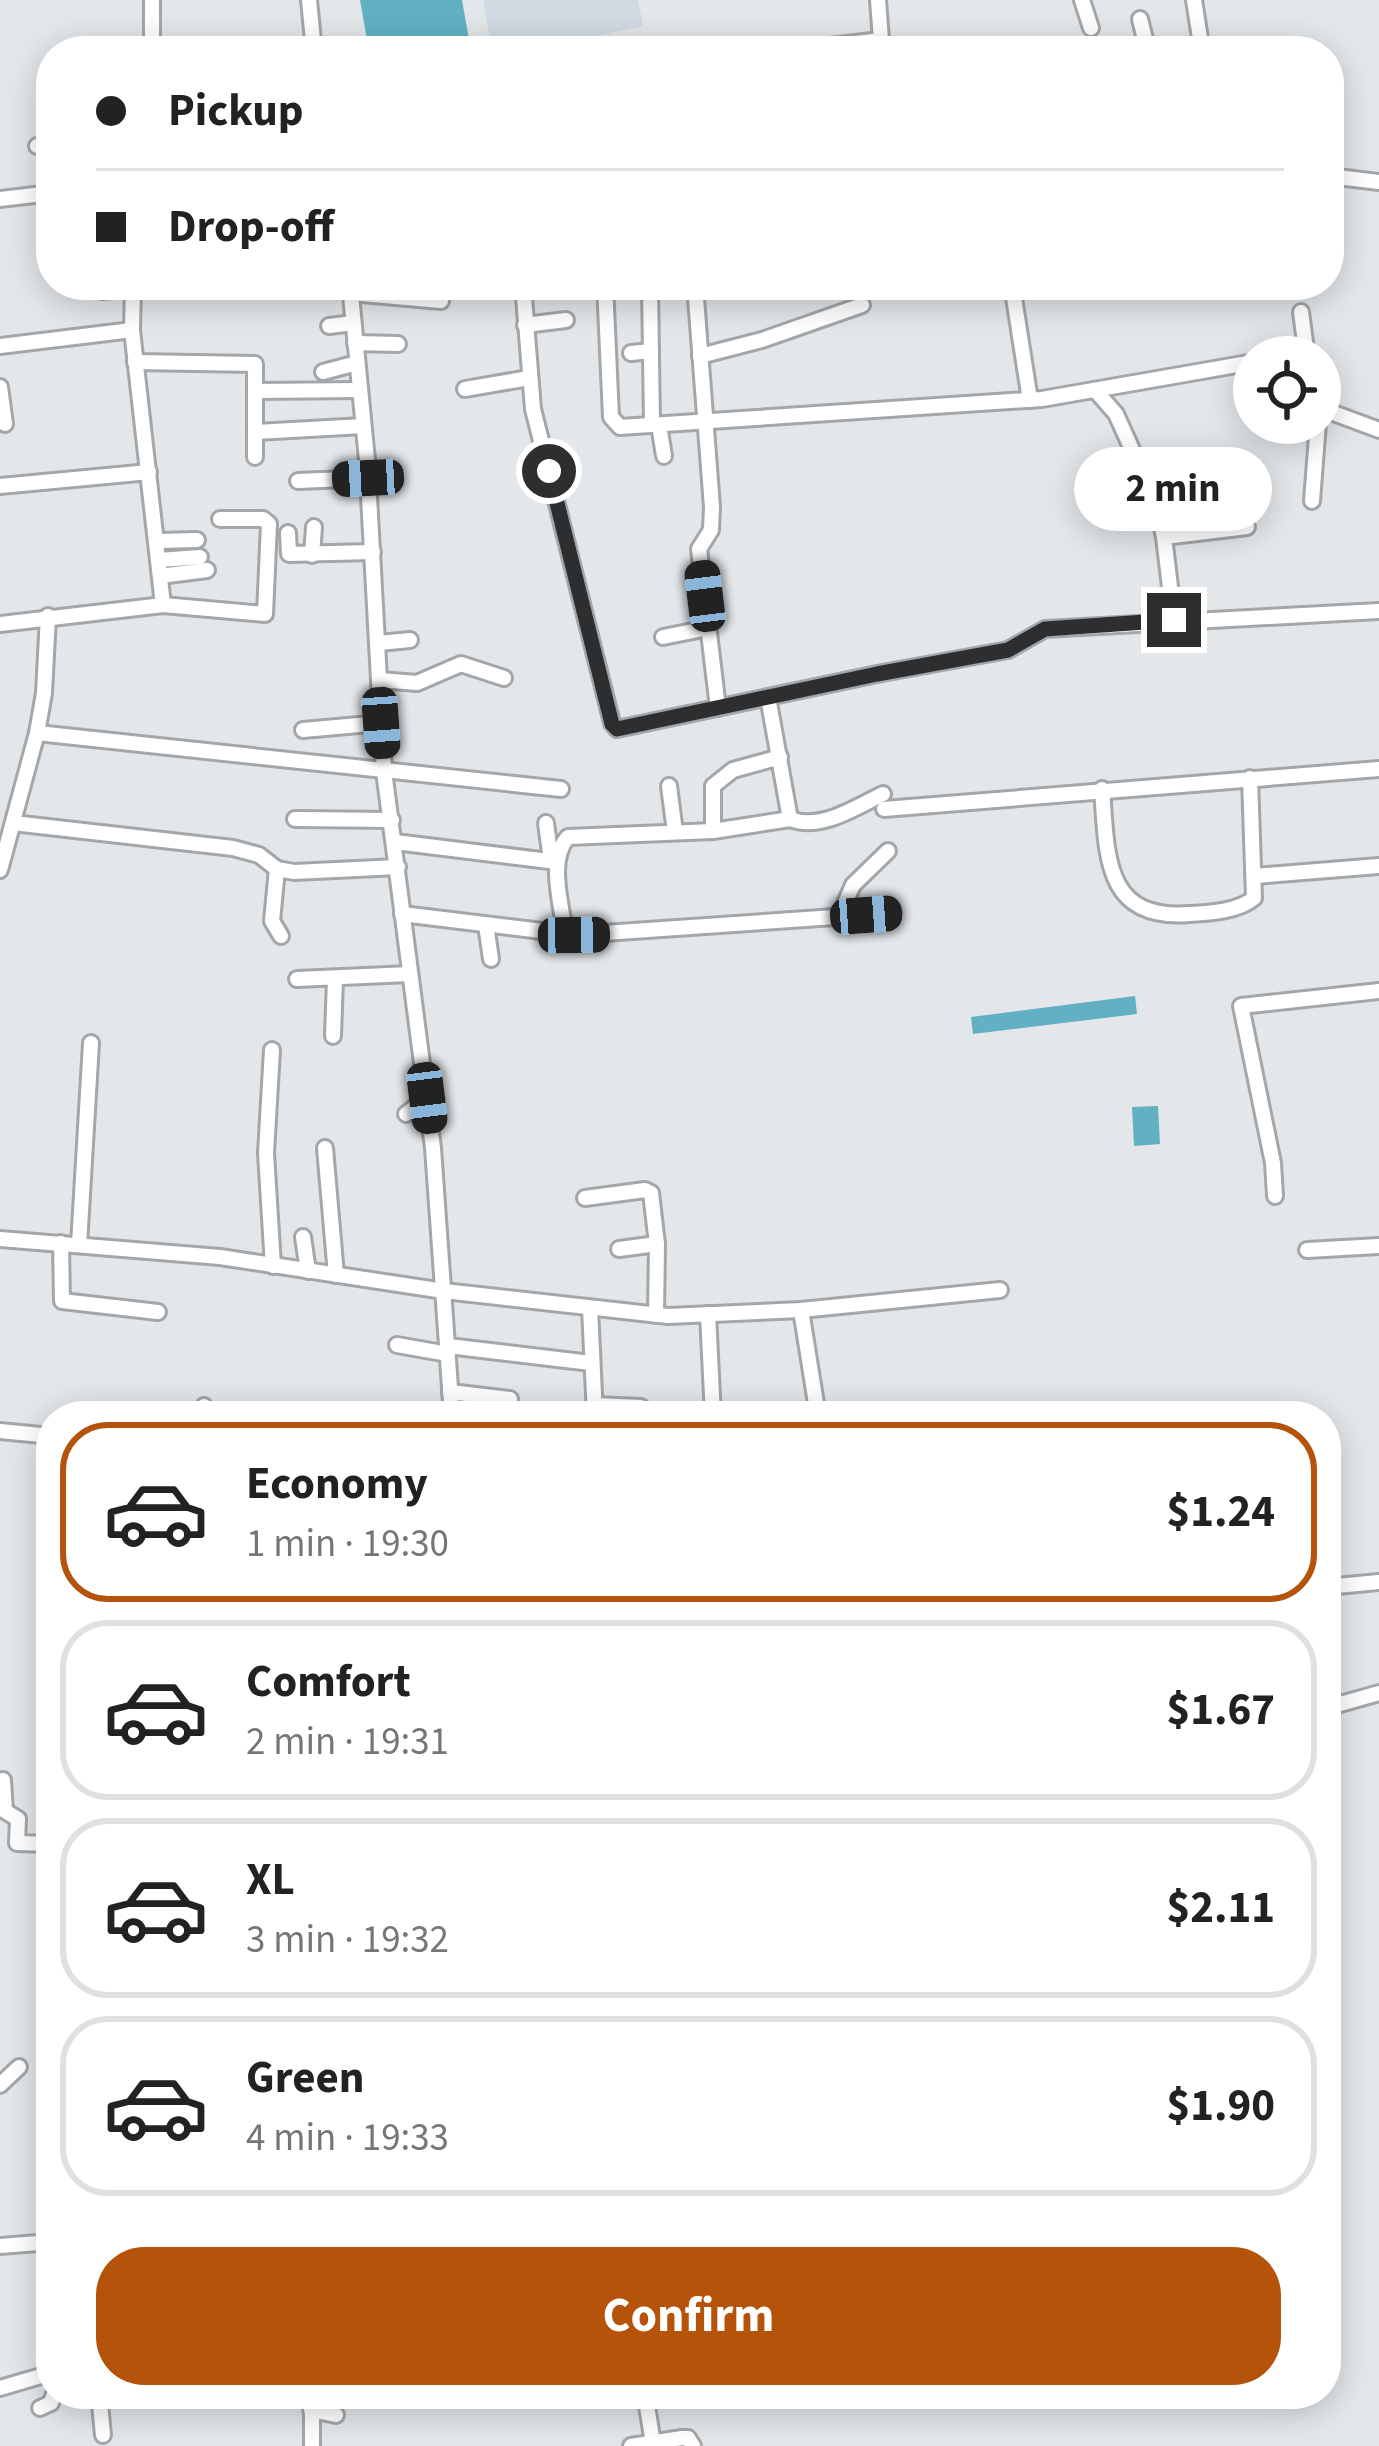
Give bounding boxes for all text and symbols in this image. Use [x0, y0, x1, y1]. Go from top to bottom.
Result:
text: Pickup [168, 79, 304, 143]
text: Drop-off [168, 195, 334, 259]
map controls [1233, 336, 1341, 444]
button: locate [1233, 336, 1341, 444]
route start [522, 444, 576, 498]
callout: 2 min [1075, 446, 1273, 530]
car [331, 458, 405, 498]
text: 2 min [1126, 461, 1220, 517]
car [683, 558, 727, 634]
route end [1147, 593, 1201, 647]
car [361, 686, 401, 760]
car [829, 895, 903, 935]
car [538, 916, 610, 954]
car [405, 1060, 449, 1136]
text: Economy [246, 1452, 428, 1516]
icon: car [102, 1458, 210, 1566]
text: $1.24 [1166, 1480, 1275, 1544]
text: 1 min · 19:30 [246, 1516, 449, 1572]
text: Comfort [246, 1650, 411, 1714]
icon: car [102, 1656, 210, 1764]
text: $1.67 [1166, 1678, 1275, 1742]
text: 2 min · 19:31 [246, 1714, 449, 1770]
text: XL [246, 1848, 295, 1912]
icon: car [102, 1854, 210, 1962]
text: $2.11 [1166, 1876, 1275, 1940]
text: 3 min · 19:32 [246, 1912, 449, 1968]
text: Green [246, 2046, 365, 2110]
icon: car [102, 2052, 210, 2160]
text: $1.90 [1166, 2074, 1275, 2138]
text: 4 min · 19:33 [246, 2110, 449, 2166]
button: Confirm [96, 2247, 1281, 2385]

